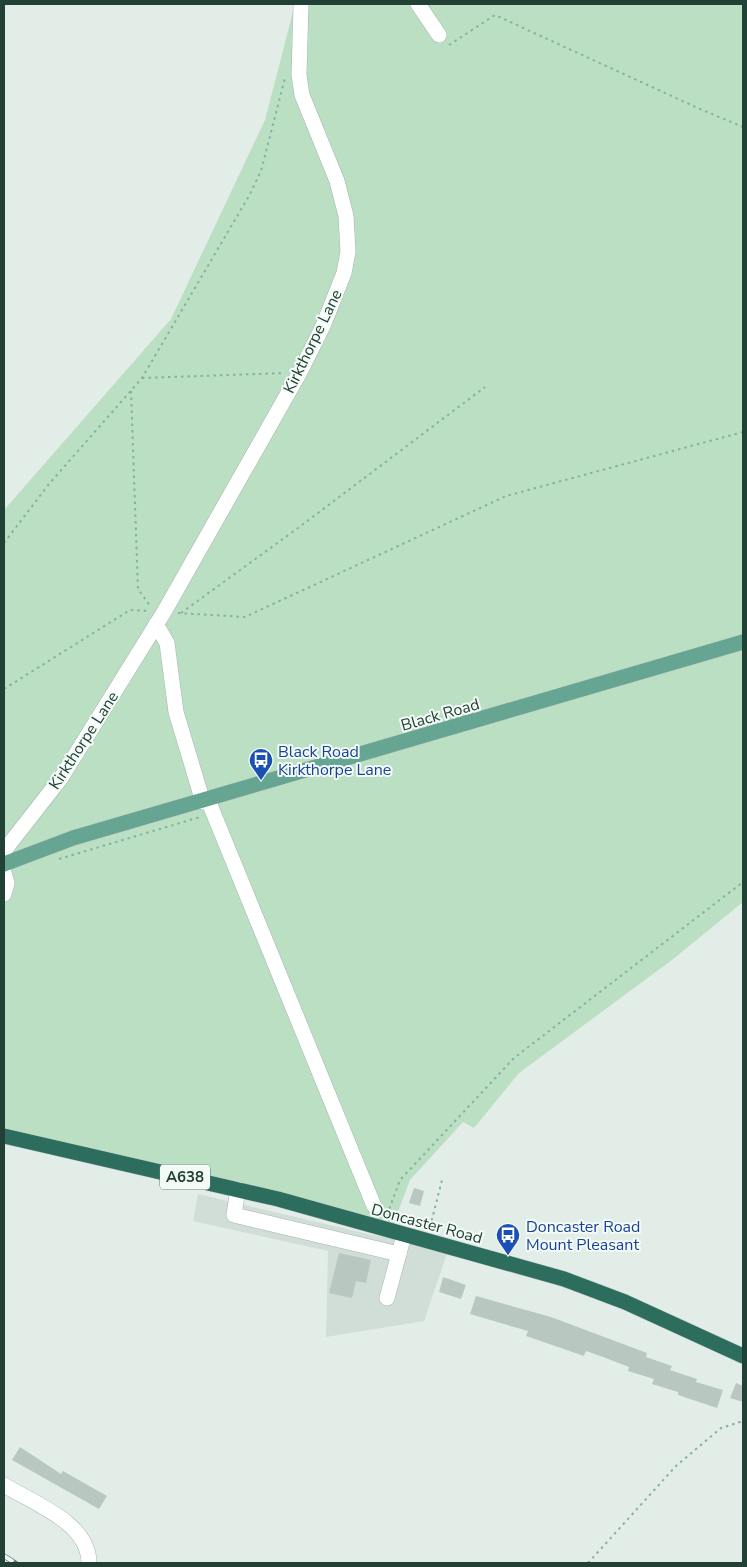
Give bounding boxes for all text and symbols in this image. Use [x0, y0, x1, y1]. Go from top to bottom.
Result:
street label: Kirkthorpe Lane [278, 286, 348, 397]
street label: Kirkthorpe Lane [44, 687, 124, 794]
street label: Black Road [398, 693, 482, 737]
place label: Black Road Kirkthorpe Lane [278, 741, 391, 781]
bus stop icon: Black Road Kirkthorpe Lane [248, 747, 274, 781]
road number: A638 [160, 1164, 210, 1190]
street label: Doncaster Road [369, 1199, 485, 1249]
place label: Doncaster Road Mount Pleasant [526, 1216, 640, 1256]
bus stop icon: Doncaster Road Mount Pleasant [495, 1222, 521, 1256]

